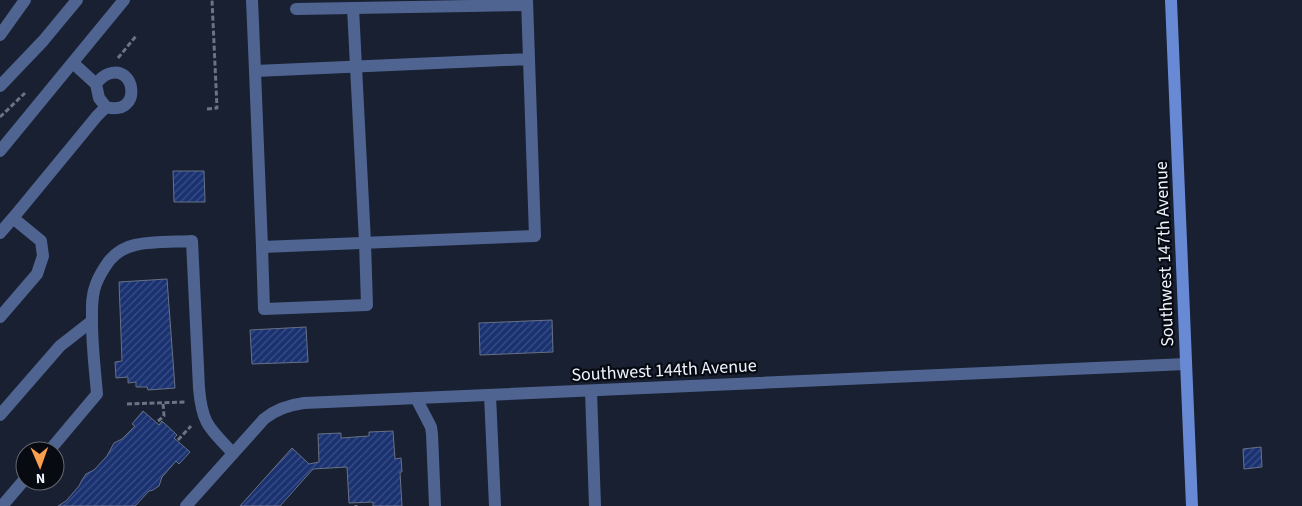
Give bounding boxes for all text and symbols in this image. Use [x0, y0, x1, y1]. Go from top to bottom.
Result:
street label: Southwest 147th Avenue [1149, 161, 1180, 347]
street label: Southwest 144th Avenue [571, 353, 757, 388]
north arrow [15, 441, 65, 491]
text: N [35, 468, 45, 488]

